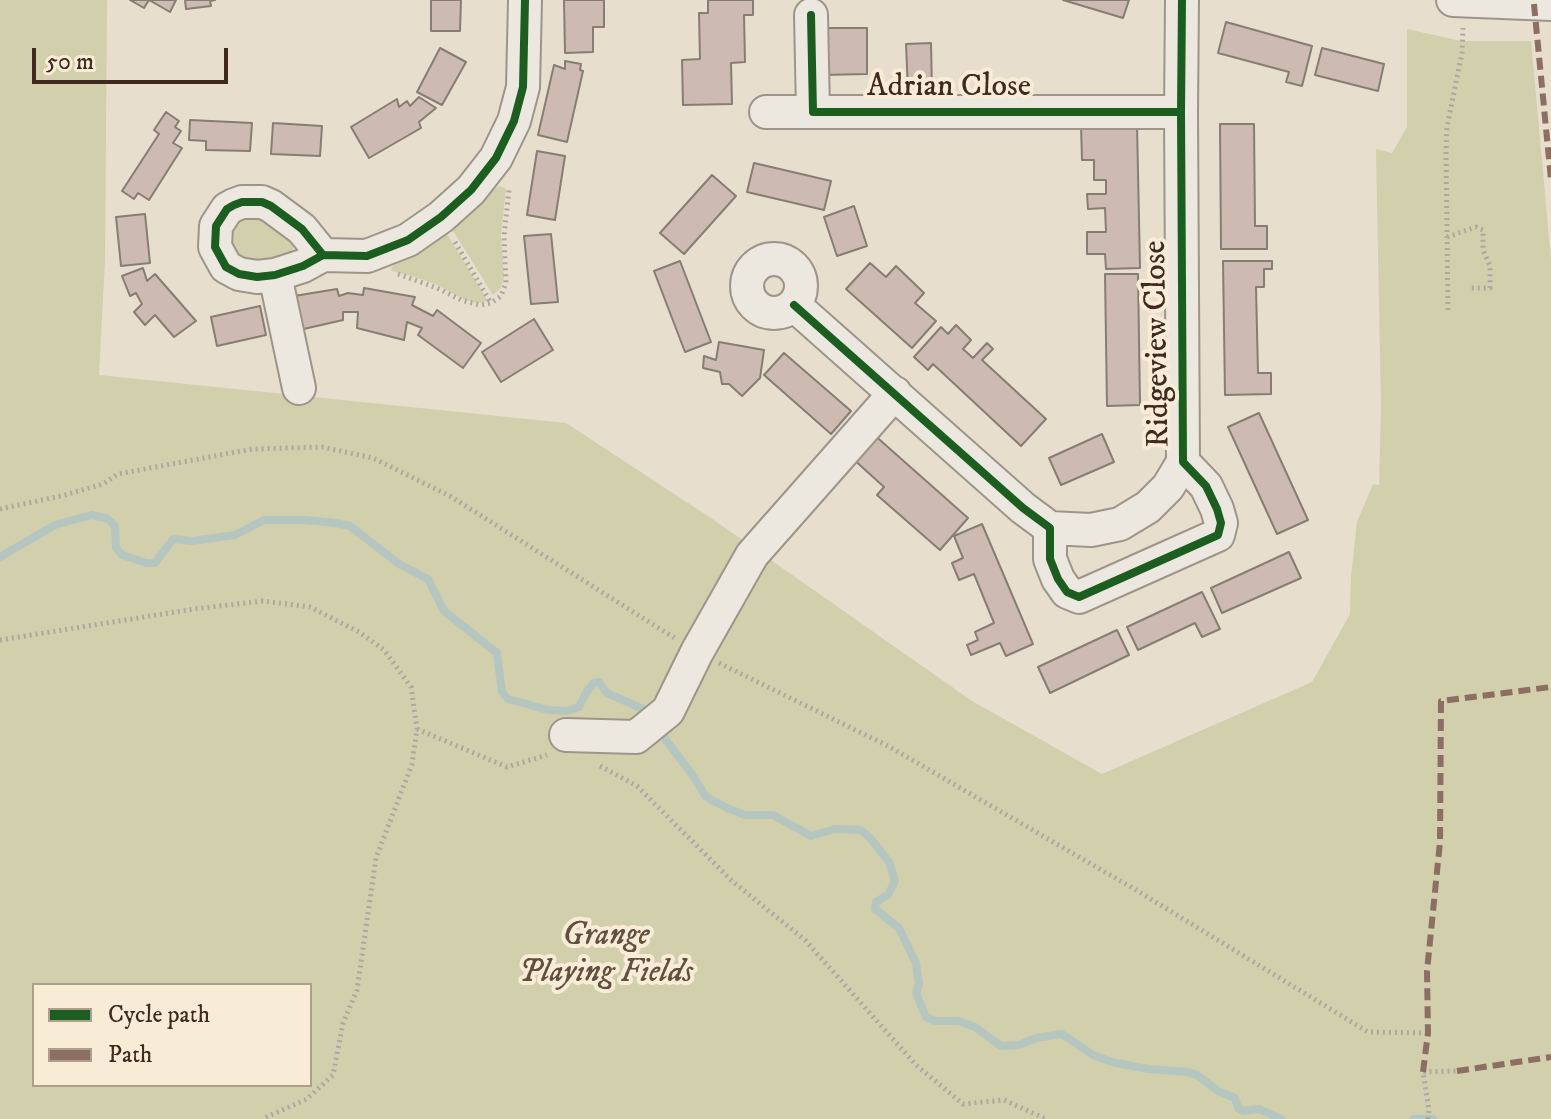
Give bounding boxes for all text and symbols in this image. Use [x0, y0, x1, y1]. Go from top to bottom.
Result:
scale bar [36, 32, 232, 82]
text: 50 m [46, 47, 94, 77]
street label: Adrian Close [867, 69, 1031, 107]
street label: Ridgeview Close [1138, 240, 1180, 448]
park label: Grange Playing Fields [519, 918, 693, 993]
legend [32, 983, 312, 1087]
text: Cycle path [108, 1000, 210, 1030]
text: Path [108, 1040, 152, 1070]

